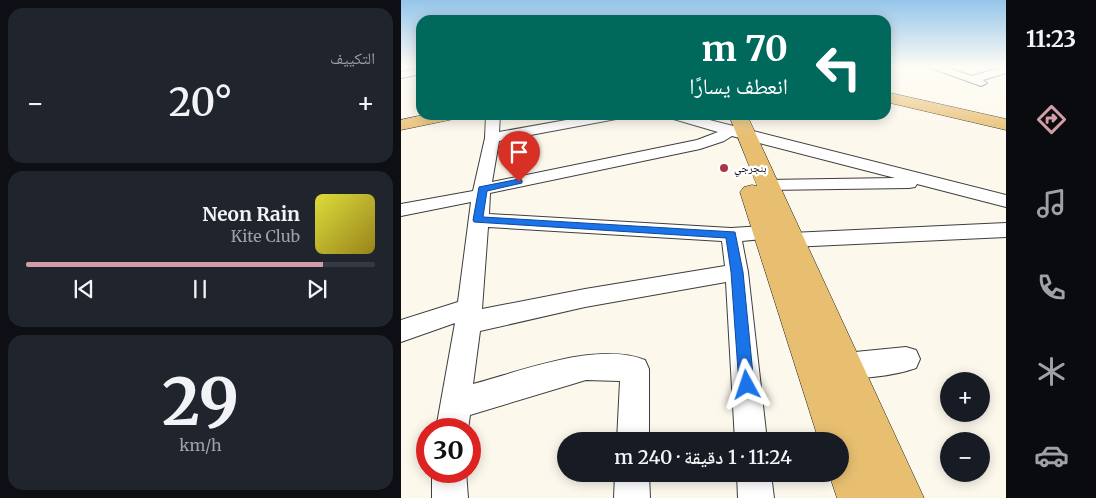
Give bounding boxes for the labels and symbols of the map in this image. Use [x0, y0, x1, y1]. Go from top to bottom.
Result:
pin [498, 131, 540, 182]
place label: بنجرجي [734, 161, 767, 177]
marker: بنجرجي [718, 162, 730, 174]
position arrow [720, 358, 772, 410]
speed limit sign: 30 [416, 418, 481, 483]

